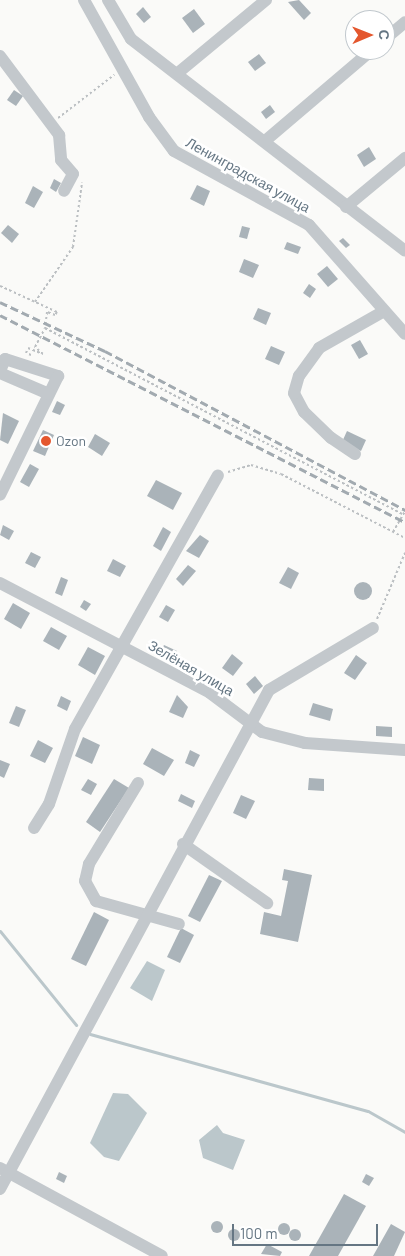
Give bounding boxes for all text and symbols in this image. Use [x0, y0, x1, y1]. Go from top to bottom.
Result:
north arrow [345, 10, 395, 60]
text: С [376, 30, 393, 40]
street label: Ленинградская улица [183, 134, 313, 216]
place label: Ozon [56, 433, 86, 449]
marker: Ozon [40, 435, 52, 447]
street label: Зелёная улица [145, 637, 237, 699]
scale bar [235, 1214, 381, 1246]
text: 100 m [240, 1224, 278, 1242]

